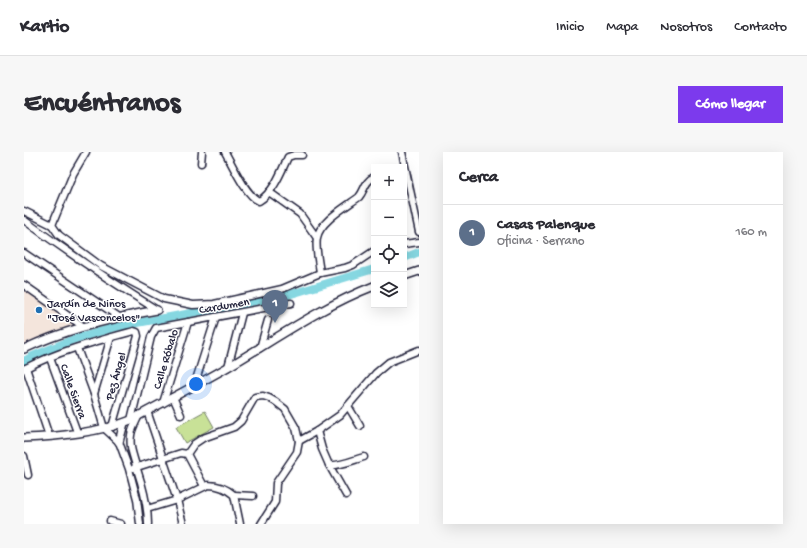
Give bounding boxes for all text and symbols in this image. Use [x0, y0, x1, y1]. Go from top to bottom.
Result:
text: Kartio [20, 16, 69, 39]
text: Inicio [556, 19, 584, 36]
text: Mapa [606, 19, 638, 36]
text: Nosotros [660, 19, 712, 36]
text: Contacto [734, 19, 787, 36]
button: Cómo llegar [678, 86, 783, 123]
text: Encuéntranos [24, 88, 180, 121]
map controls [371, 164, 407, 308]
button: + [371, 164, 407, 200]
text: Cerca [459, 168, 498, 188]
button: − [371, 200, 407, 236]
text: Casas Palenque [497, 216, 595, 234]
text: 1 [469, 225, 475, 240]
text: 160 m [735, 225, 767, 240]
text: Oficina · Serrano [497, 234, 585, 249]
button: locate [371, 236, 407, 272]
button: layers [371, 272, 407, 308]
pin: 1 [262, 290, 288, 323]
street label: Cardumen [198, 296, 251, 318]
place label: Jardín de Niños "José Vasconcelos" [47, 298, 140, 326]
marker: Jardín de Niños "José Vasconcelos" [34, 305, 44, 315]
street label: Calle Róbalo [151, 328, 183, 391]
street label: Pez Ángel [103, 351, 131, 403]
street label: Calle Sierra [56, 363, 89, 421]
your location [186, 374, 206, 394]

